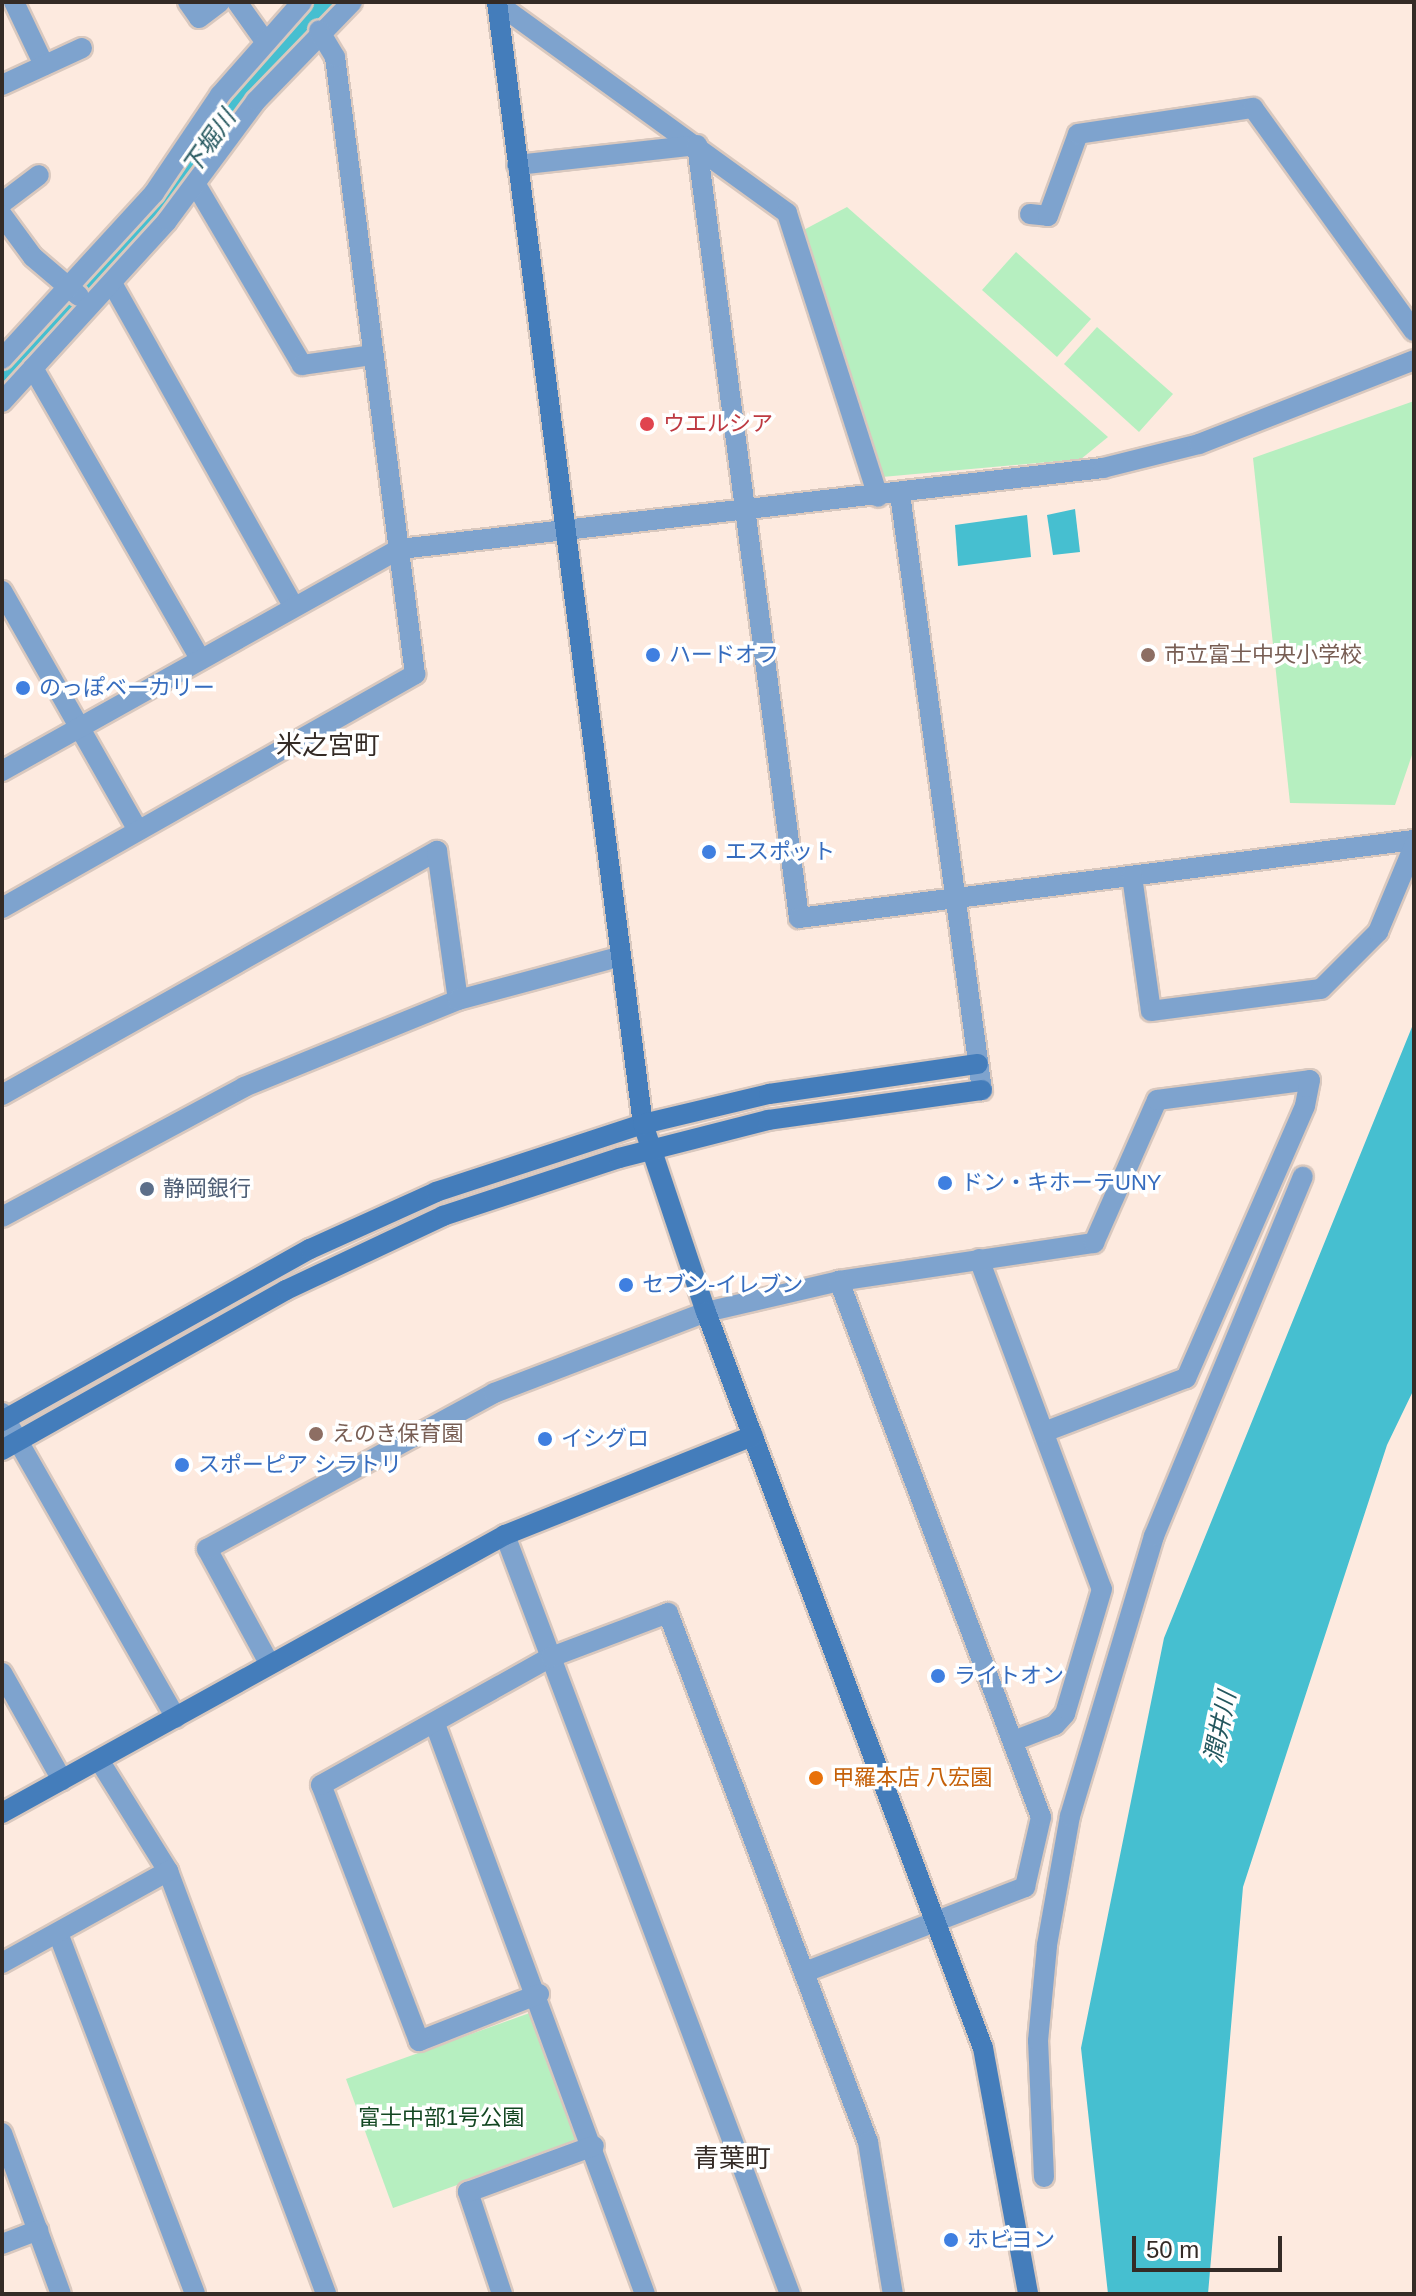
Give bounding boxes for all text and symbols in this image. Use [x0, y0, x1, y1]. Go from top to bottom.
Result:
water label: 下堀川 [177, 104, 241, 180]
place label: ウエルシア [663, 411, 773, 437]
marker: ウエルシア [638, 415, 656, 433]
place label: ハードオフ [669, 642, 779, 668]
place label: 市立富士中央小学校 [1164, 642, 1362, 668]
marker: ハードオフ [644, 646, 662, 664]
marker: 市立富士中央小学校 [1139, 646, 1157, 664]
place label: のっぽベーカリー [39, 675, 215, 701]
marker: のっぽベーカリー [14, 679, 32, 697]
district label: 米之宮町 [276, 730, 380, 762]
place label: エスポット [725, 839, 835, 865]
marker: エスポット [700, 843, 718, 861]
place label: ドン・キホーテUNY [961, 1170, 1161, 1196]
marker: ドン・キホーテUNY [936, 1174, 954, 1192]
place label: 静岡銀行 [163, 1176, 251, 1202]
marker: 静岡銀行 [138, 1180, 156, 1198]
place label: セブン-イレブン [642, 1272, 803, 1298]
marker: セブン-イレブン [617, 1276, 635, 1294]
place label: えのき保育園 [332, 1421, 464, 1447]
marker: えのき保育園 [307, 1425, 325, 1443]
place label: イシグロ [561, 1426, 649, 1452]
marker: イシグロ [536, 1430, 554, 1448]
place label: スポーピア シラトリ [198, 1452, 402, 1478]
marker: スポーピア シラトリ [173, 1456, 191, 1474]
place label: ライトオン [954, 1663, 1064, 1689]
marker: ライトオン [929, 1667, 947, 1685]
water label: 潤井川 [1198, 1689, 1242, 1765]
place label: 甲羅本店 八宏園 [832, 1765, 992, 1791]
marker: 甲羅本店 八宏園 [807, 1769, 825, 1787]
park label: 富士中部1号公園 [358, 2105, 524, 2131]
district label: 青葉町 [693, 2143, 771, 2175]
scale bar [1136, 2220, 1286, 2270]
place label: ホビヨン [967, 2227, 1055, 2253]
marker: ホビヨン [942, 2231, 960, 2249]
text: 50 m [1146, 2236, 1199, 2263]

